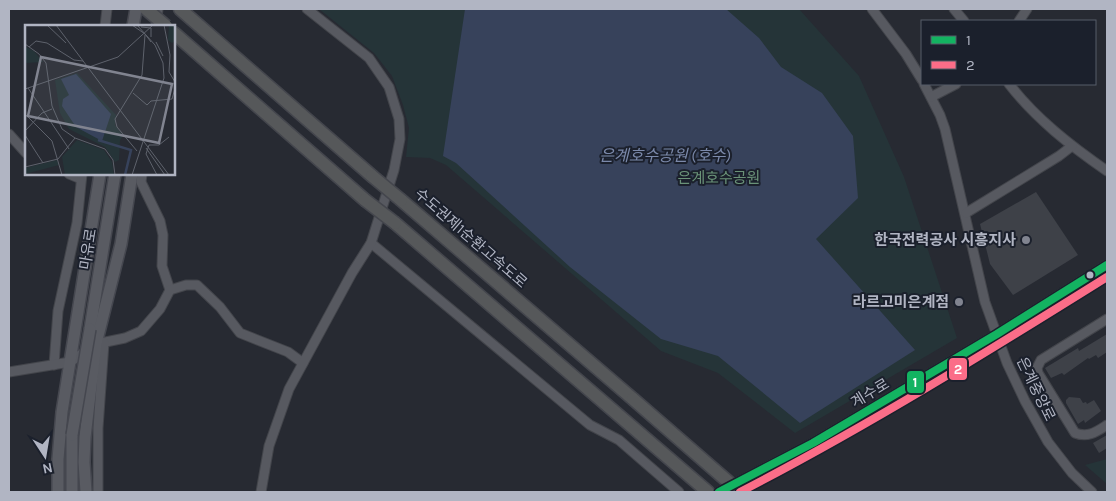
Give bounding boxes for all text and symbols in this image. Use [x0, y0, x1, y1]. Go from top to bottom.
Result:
legend [921, 20, 1096, 85]
inset map [25, 25, 175, 175]
text: 1 [966, 31, 971, 49]
text: 2 [966, 56, 975, 74]
water label: 은계호수공원 (호수) [599, 146, 731, 165]
park label: 은계호수공원 [678, 169, 760, 187]
street label: 수도권제1순환고속도로 [411, 184, 531, 292]
street label: 마유로 [76, 227, 100, 271]
place label: 한국전력공사 시흥지사 [874, 231, 1016, 249]
marker: 한국전력공사 시흥지사 [1020, 234, 1032, 246]
unlabelled marker [1085, 270, 1095, 280]
place label: 라르고미은계점 [852, 293, 949, 311]
marker: 라르고미은계점 [953, 296, 965, 308]
street label: 은계중앙로 [1013, 354, 1059, 424]
line badge: 2 [948, 357, 968, 381]
text: 2 [954, 361, 962, 378]
line badge: 1 [906, 370, 925, 394]
text: 1 [913, 374, 918, 391]
street label: 계수로 [848, 375, 892, 411]
north arrow [20, 431, 70, 481]
text: N [41, 459, 54, 478]

